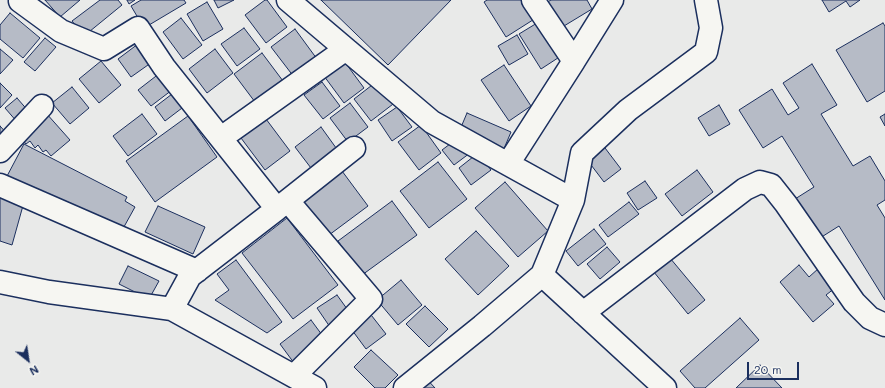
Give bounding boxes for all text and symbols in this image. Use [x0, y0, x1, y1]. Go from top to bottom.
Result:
north arrow [8, 340, 48, 380]
scale bar [749, 354, 801, 380]
text: 20 m [754, 361, 782, 377]
text: N [27, 362, 42, 379]

